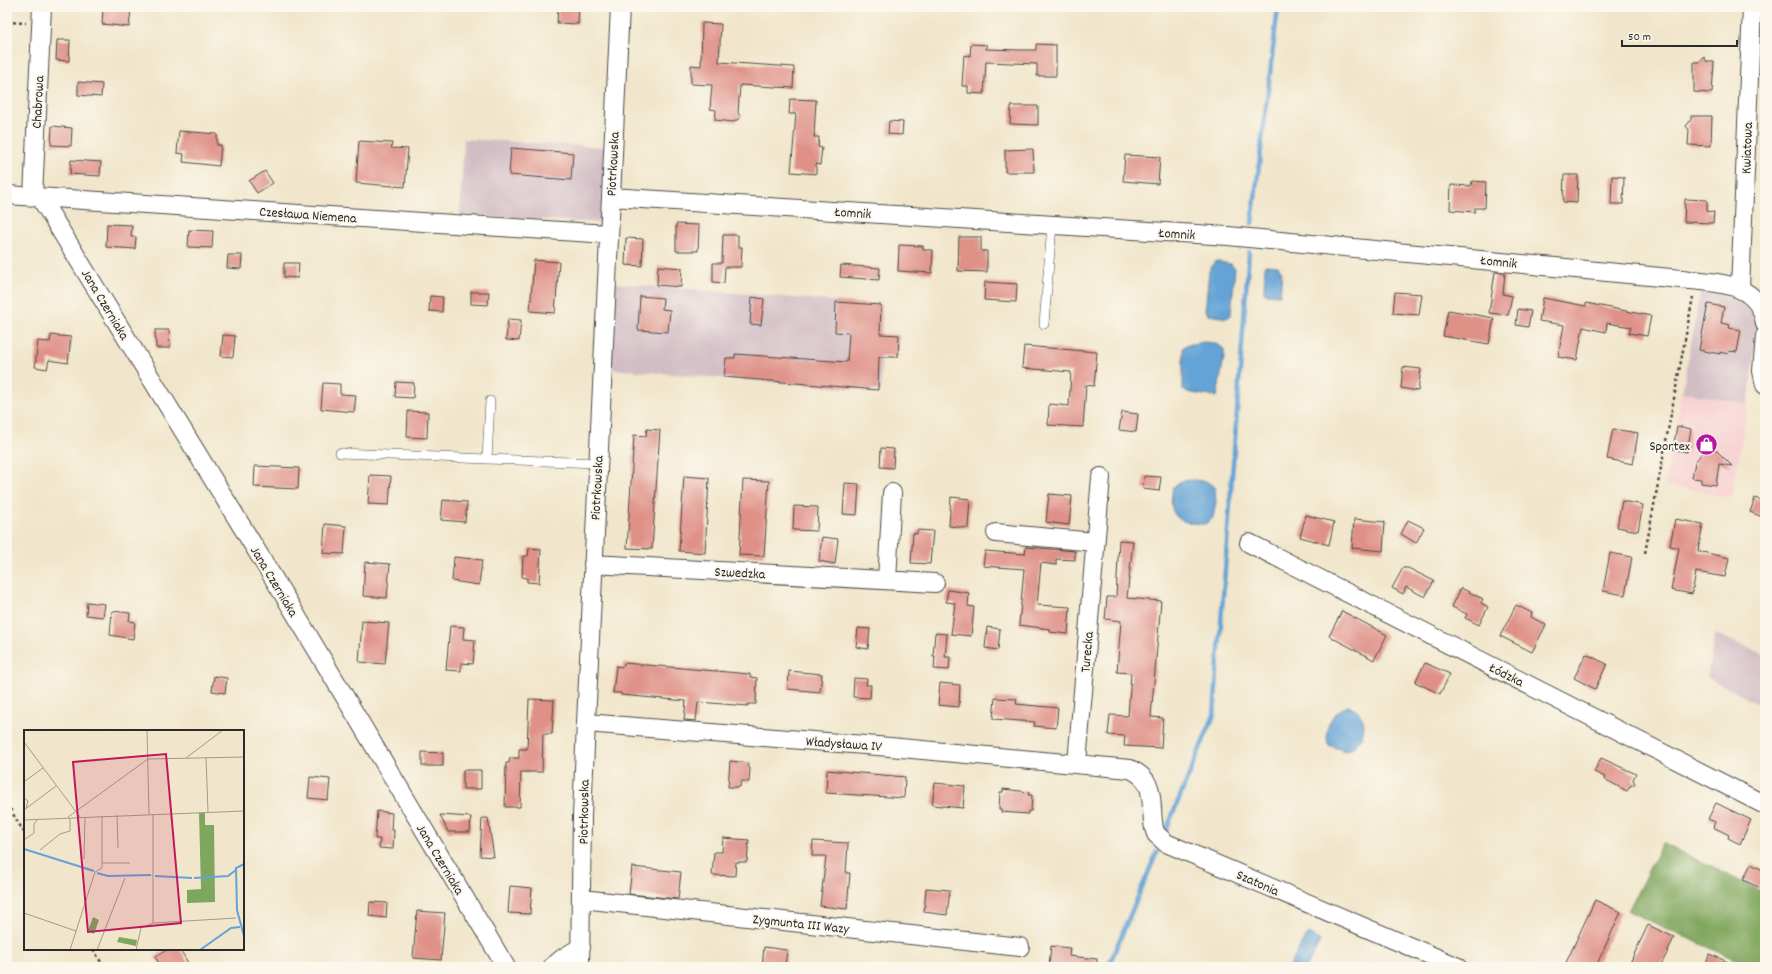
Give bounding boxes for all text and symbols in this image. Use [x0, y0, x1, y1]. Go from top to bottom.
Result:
scale bar [1622, 22, 1737, 48]
text: 50 m [1628, 29, 1651, 46]
street label: Chabrowa [28, 75, 50, 129]
street label: Kwiatowa [1737, 122, 1759, 174]
street label: Piotrkowska [602, 131, 626, 197]
street label: Czesława Niemena [258, 203, 358, 229]
street label: Łomnik [833, 203, 872, 225]
street label: Łomnik [1157, 224, 1196, 246]
street label: Łomnik [1479, 251, 1518, 275]
street label: Jana Czerniaka [75, 266, 134, 345]
shop icon: Sportex [1693, 432, 1719, 458]
place label: Sportex [1649, 437, 1690, 457]
street label: Piotrkowska [586, 455, 610, 521]
street label: Jana Czerniaka [244, 543, 303, 622]
street label: Szwedzka [714, 563, 766, 585]
street label: Turecka [1076, 630, 1100, 673]
street label: Łódzka [1484, 658, 1527, 693]
inset map [24, 730, 244, 950]
street label: Władysława IV [805, 732, 883, 758]
street label: Piotrkowska [574, 779, 596, 845]
street label: Jana Czerniaka [410, 821, 469, 900]
street label: Szatonia [1233, 866, 1282, 902]
street label: Zygmunta III Wazy [752, 910, 850, 940]

